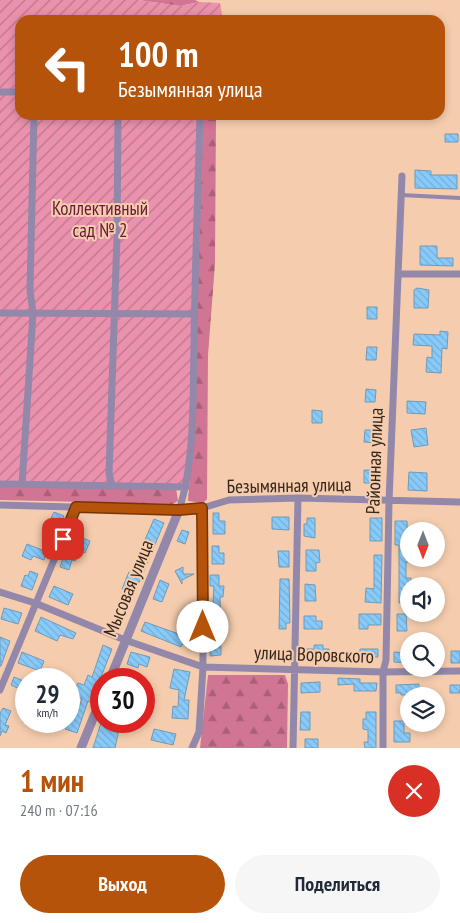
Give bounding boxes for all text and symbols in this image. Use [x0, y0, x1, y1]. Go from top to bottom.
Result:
text: 100 m [118, 31, 199, 77]
icon: left [35, 35, 100, 100]
text: Безымянная улица [118, 75, 263, 103]
park label: Коллективный сад № 2 [52, 196, 148, 242]
street label: Районная улица [360, 407, 388, 515]
street label: Безымянная улица [226, 472, 352, 498]
pin [42, 518, 84, 560]
north arrow [400, 522, 445, 568]
map controls [400, 522, 445, 732]
icon: arrive [49, 525, 77, 553]
street label: Мысовая улица [98, 536, 158, 640]
button: sound [400, 577, 445, 622]
position arrow [176, 600, 228, 652]
button: search [400, 632, 445, 677]
street label: улица Воровского [254, 640, 374, 668]
speed limit sign: 30 [90, 668, 155, 733]
text: 29 [36, 678, 59, 710]
button: layers [400, 687, 445, 732]
text: km/h [37, 705, 58, 720]
text: 1 мин [20, 761, 84, 800]
button: close [388, 765, 440, 817]
text: 240 m · 07:16 [20, 800, 98, 820]
button: Выход [20, 855, 225, 913]
button: Поделиться [235, 855, 440, 913]

